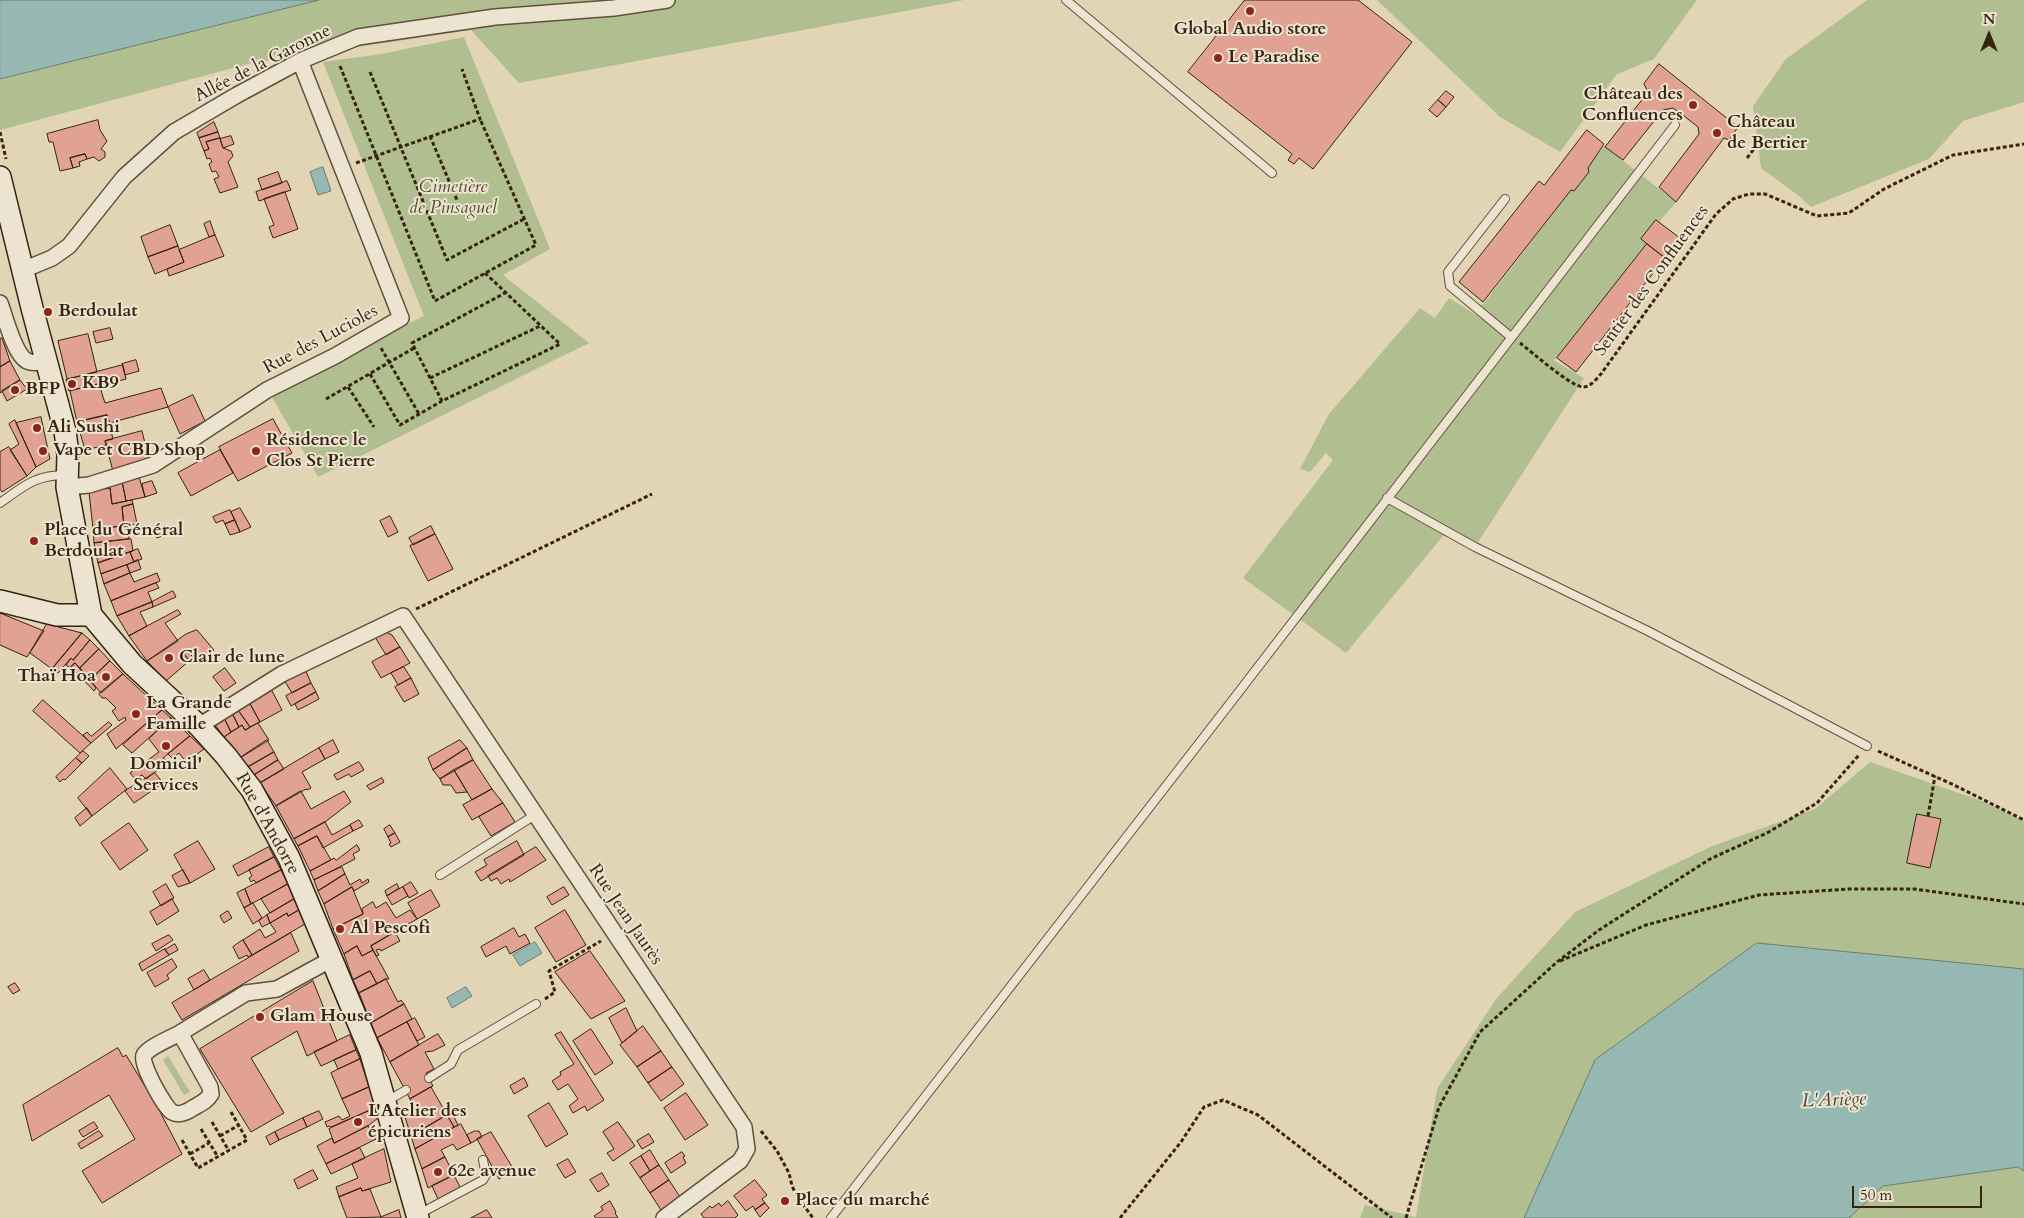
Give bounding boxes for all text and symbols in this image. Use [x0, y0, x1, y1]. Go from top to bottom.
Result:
marker: Global Audio store [1244, 5, 1256, 17]
north arrow [1964, 10, 2014, 60]
text: N [1983, 10, 1995, 29]
place label: Global Audio store [1174, 19, 1326, 41]
street label: Allée de la Garonne [191, 20, 335, 108]
place label: Le Paradise [1228, 47, 1320, 69]
marker: Le Paradise [1212, 52, 1224, 64]
place label: Château des Confluences [1582, 84, 1683, 126]
marker: Château des Confluences [1687, 99, 1699, 111]
place label: Château de Bertier [1727, 112, 1807, 154]
marker: Château de Bertier [1711, 127, 1723, 139]
park label: Cimetière de Pinsaguel [409, 177, 497, 220]
street label: Sentier des Confluences [1590, 201, 1714, 361]
place label: Berdoulat [58, 301, 138, 323]
street label: Rue des Lucioles [260, 301, 382, 379]
marker: Berdoulat [42, 306, 54, 318]
place label: KB9 [82, 373, 119, 395]
marker: KB9 [66, 378, 78, 390]
place label: BFP [25, 379, 60, 401]
marker: BFP [9, 384, 21, 396]
place label: Ali Sushi [47, 417, 120, 439]
marker: Ali Sushi [31, 422, 43, 434]
place label: Résidence le Clos St Pierre [266, 430, 375, 472]
place label: Vape et CBD Shop [53, 440, 206, 462]
marker: Vape et CBD Shop [37, 445, 49, 457]
marker: Résidence le Clos St Pierre [250, 445, 262, 457]
place label: Place du Général Berdoulat [44, 520, 183, 562]
marker: Place du Général Berdoulat [28, 535, 40, 547]
place label: Clair de lune [179, 647, 285, 669]
marker: Clair de lune [163, 652, 175, 664]
place label: Thaï Hoa [17, 666, 96, 688]
marker: Thaï Hoa [100, 671, 112, 683]
place label: La Grande Famille [146, 693, 232, 736]
marker: La Grande Famille [130, 708, 142, 720]
marker: Domicil' Services [160, 740, 172, 752]
place label: Domicil' Services [130, 754, 202, 796]
street label: Rue d'Andorre [230, 769, 304, 879]
street label: Rue Jean Jaurès [583, 860, 667, 970]
place label: Al Pescofi [350, 918, 430, 940]
marker: Al Pescofi [334, 923, 346, 935]
place label: Glam House [270, 1006, 373, 1028]
marker: Glam House [254, 1011, 266, 1023]
water label: L'Ariège [1801, 1088, 1867, 1114]
place label: L'Atelier des épicuriens [368, 1101, 467, 1144]
marker: L'Atelier des épicuriens [352, 1116, 364, 1128]
place label: 62e avenue [448, 1161, 537, 1183]
marker: 62e avenue [432, 1166, 444, 1178]
scale bar [1854, 1176, 1984, 1208]
text: 50 m [1860, 1185, 1892, 1205]
place label: Place du marché [795, 1190, 930, 1212]
marker: Place du marché [779, 1195, 791, 1207]

